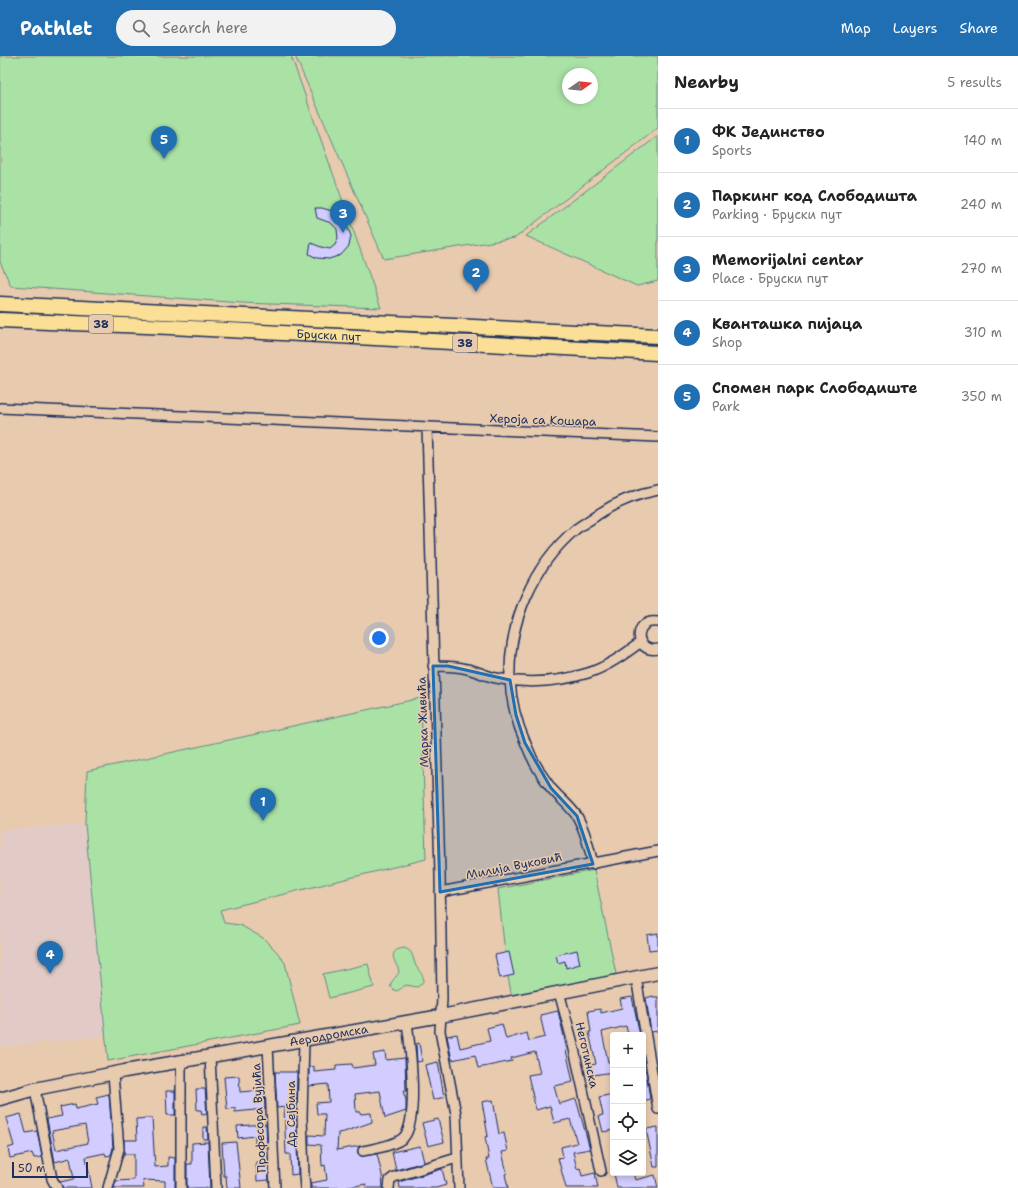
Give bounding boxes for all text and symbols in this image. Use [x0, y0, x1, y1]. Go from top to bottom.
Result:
search box [116, 10, 396, 46]
text: Pathlet [20, 16, 92, 41]
icon: search [130, 17, 152, 39]
text: Search here [162, 18, 248, 38]
text: Map [841, 19, 871, 37]
text: Layers [893, 19, 937, 37]
text: Share [959, 19, 998, 37]
north arrow [562, 68, 598, 104]
text: Nearby [674, 71, 739, 93]
text: 5 results [947, 74, 1002, 91]
text: ФК Јединство [712, 122, 825, 142]
pin: 5 [151, 126, 177, 159]
text: 1 [684, 132, 690, 149]
text: 140 m [963, 132, 1002, 149]
text: Sports [712, 142, 752, 159]
text: Паркинг код Слободишта [712, 186, 917, 206]
text: 2 [682, 196, 692, 213]
text: 240 m [960, 196, 1002, 213]
pin: 3 [330, 200, 356, 233]
text: Parking · Бруски пут [712, 206, 842, 223]
text: Memorijalni centar [712, 250, 864, 270]
pin: 2 [463, 259, 489, 292]
text: 3 [682, 260, 692, 277]
text: 270 m [960, 260, 1002, 277]
text: Place · Бруски пут [712, 270, 828, 287]
text: Кванташка пијаца [712, 314, 862, 334]
road number: 38 [89, 315, 113, 333]
text: 4 [682, 324, 692, 341]
text: 310 m [964, 324, 1002, 341]
street label: Бруски пут [296, 326, 362, 345]
road number: 38 [453, 334, 477, 352]
text: Shop [712, 334, 742, 351]
text: Спомен парк Слободиште [712, 378, 918, 398]
text: 5 [683, 388, 691, 405]
text: 350 m [961, 388, 1002, 405]
text: Park [712, 398, 740, 415]
street label: Хероја са Кошара [489, 410, 597, 430]
your location [369, 628, 389, 648]
street label: Марка Живића [413, 676, 433, 768]
pin: 1 [250, 788, 276, 821]
street label: Милија Вуковић [465, 849, 563, 883]
pin: 4 [37, 941, 63, 974]
street label: Неготинска [572, 1020, 602, 1090]
street label: Аеродромска [288, 1021, 370, 1050]
map controls [610, 1032, 646, 1176]
button: + [610, 1032, 646, 1068]
street label: Професора Вујића [248, 1062, 270, 1173]
button: − [610, 1068, 646, 1104]
street label: Др Сејбина [283, 1080, 299, 1147]
button: locate [610, 1104, 646, 1140]
button: layers [610, 1140, 646, 1176]
scale bar [12, 1160, 88, 1179]
text: 50 m [18, 1161, 46, 1176]

